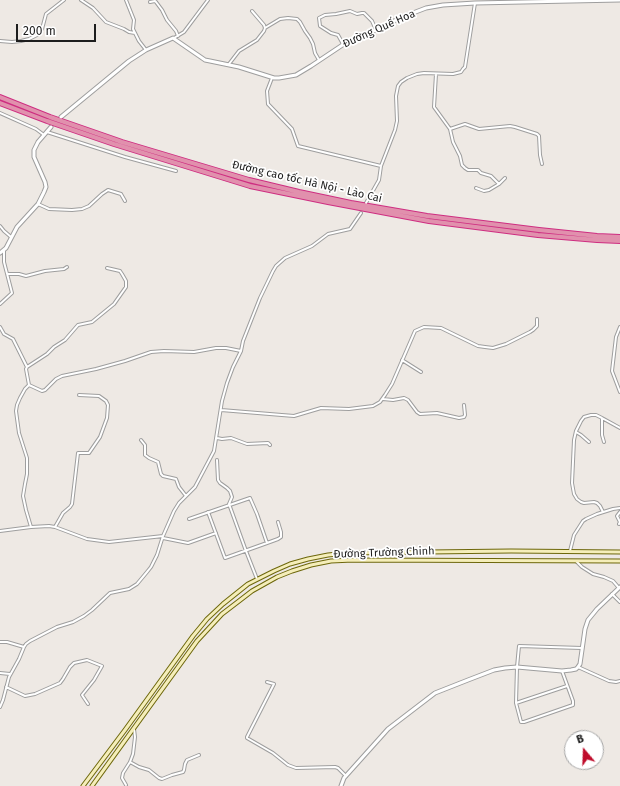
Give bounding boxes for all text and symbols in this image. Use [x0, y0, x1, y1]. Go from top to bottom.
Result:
street label: Đường Quế Hoa [341, 7, 417, 51]
scale bar [18, 16, 98, 42]
text: 200 m [23, 24, 56, 38]
street label: Đường cao tốc Hà Nội - Lào Cai [231, 158, 383, 206]
street label: Đường Trường Chinh [333, 545, 435, 561]
north arrow [564, 730, 604, 770]
text: B [575, 732, 586, 746]

